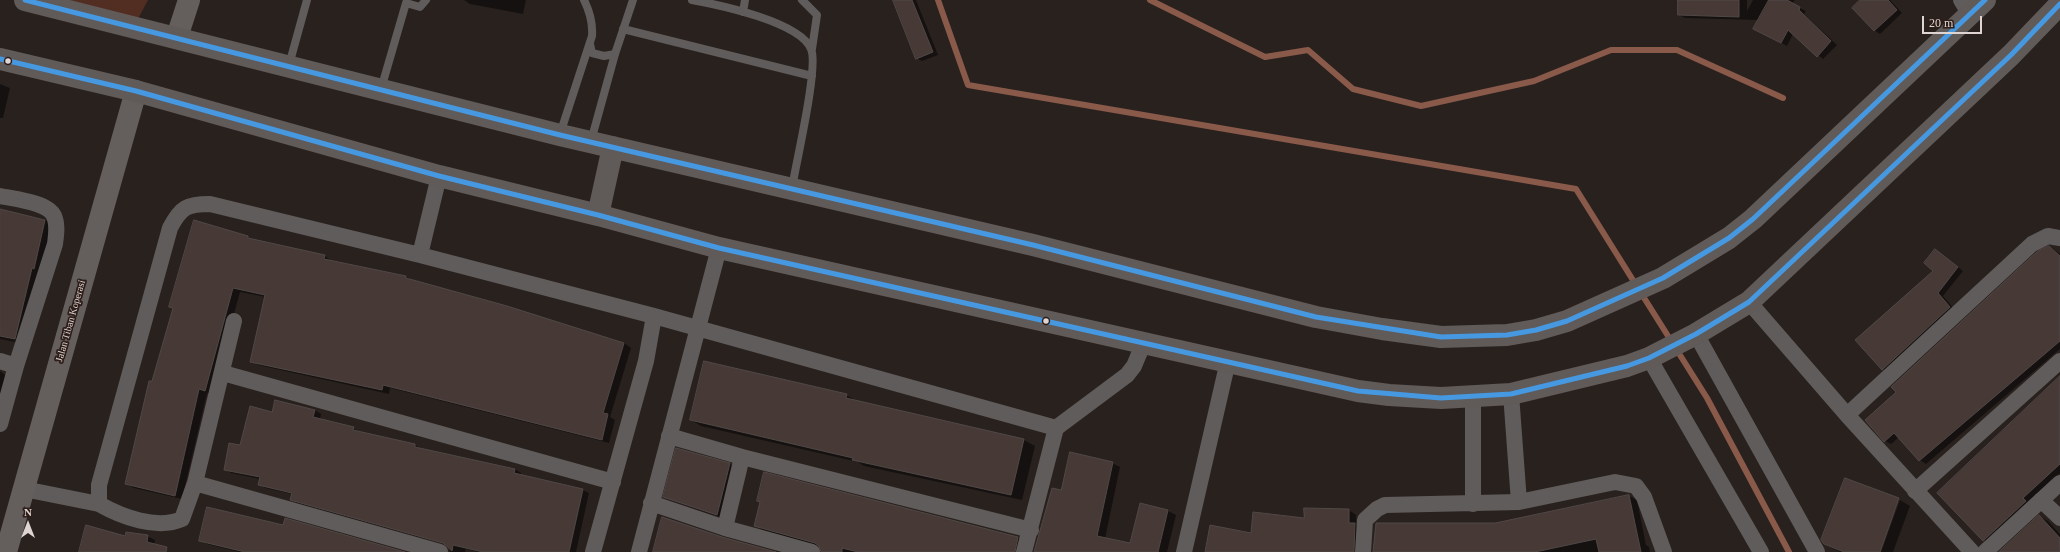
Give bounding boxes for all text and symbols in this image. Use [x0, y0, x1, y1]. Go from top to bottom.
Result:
scale bar [1924, 8, 1984, 34]
text: 20 m [1929, 16, 1953, 30]
unlabelled marker [3, 56, 13, 66]
street label: Jalan Tiban Koperasi [54, 279, 88, 363]
unlabelled marker [1041, 316, 1051, 326]
north arrow [8, 504, 48, 544]
text: N [24, 506, 32, 518]

